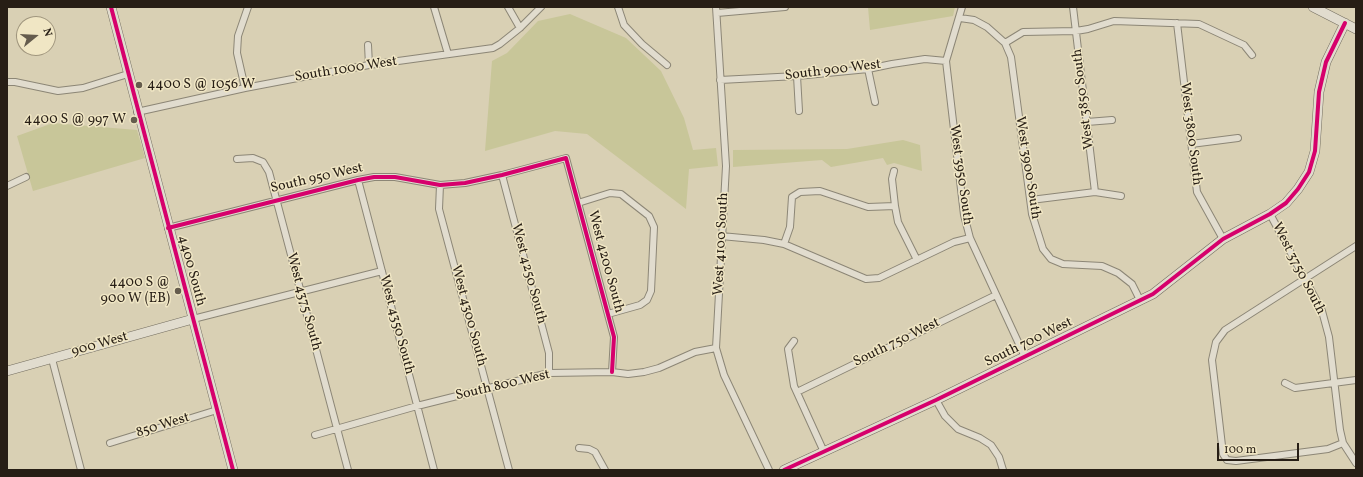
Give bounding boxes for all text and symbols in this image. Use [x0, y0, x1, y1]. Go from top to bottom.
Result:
north arrow [16, 16, 56, 56]
text: N [39, 26, 55, 39]
street label: West 3850 South [1069, 48, 1099, 150]
street label: South 1000 West [294, 54, 398, 86]
street label: South 900 West [784, 57, 882, 85]
place label: 4400 S @ 1056 W [147, 77, 255, 93]
marker: 4400 S @ 1056 W [134, 80, 144, 90]
street label: West 3800 South [1175, 81, 1205, 187]
place label: 4400 S @ 997 W [24, 112, 126, 128]
marker: 4400 S @ 997 W [129, 115, 139, 125]
street label: West 3900 South [1011, 115, 1043, 221]
street label: West 3950 South [945, 124, 975, 226]
street label: South 950 West [269, 160, 365, 198]
street label: West 4100 South [711, 192, 733, 296]
street label: West 4200 South [583, 209, 627, 315]
street label: West 3750 South [1268, 220, 1328, 318]
street label: West 4250 South [507, 222, 549, 326]
street label: 4400 South [173, 234, 209, 308]
street label: West 4375 South [282, 251, 324, 353]
street label: West 4300 South [446, 264, 490, 368]
street label: West 4350 South [375, 273, 417, 377]
place label: 4400 S @ 900 W (EB) [100, 275, 170, 308]
marker: 4400 S @ 900 W (EB) [173, 286, 183, 296]
street label: South 700 West [982, 314, 1076, 372]
street label: South 750 West [851, 315, 943, 371]
street label: 900 West [70, 329, 130, 361]
street label: South 800 West [454, 367, 552, 405]
street label: 850 West [134, 410, 192, 442]
scale bar [1219, 435, 1301, 461]
text: 100 m [1224, 442, 1256, 458]

